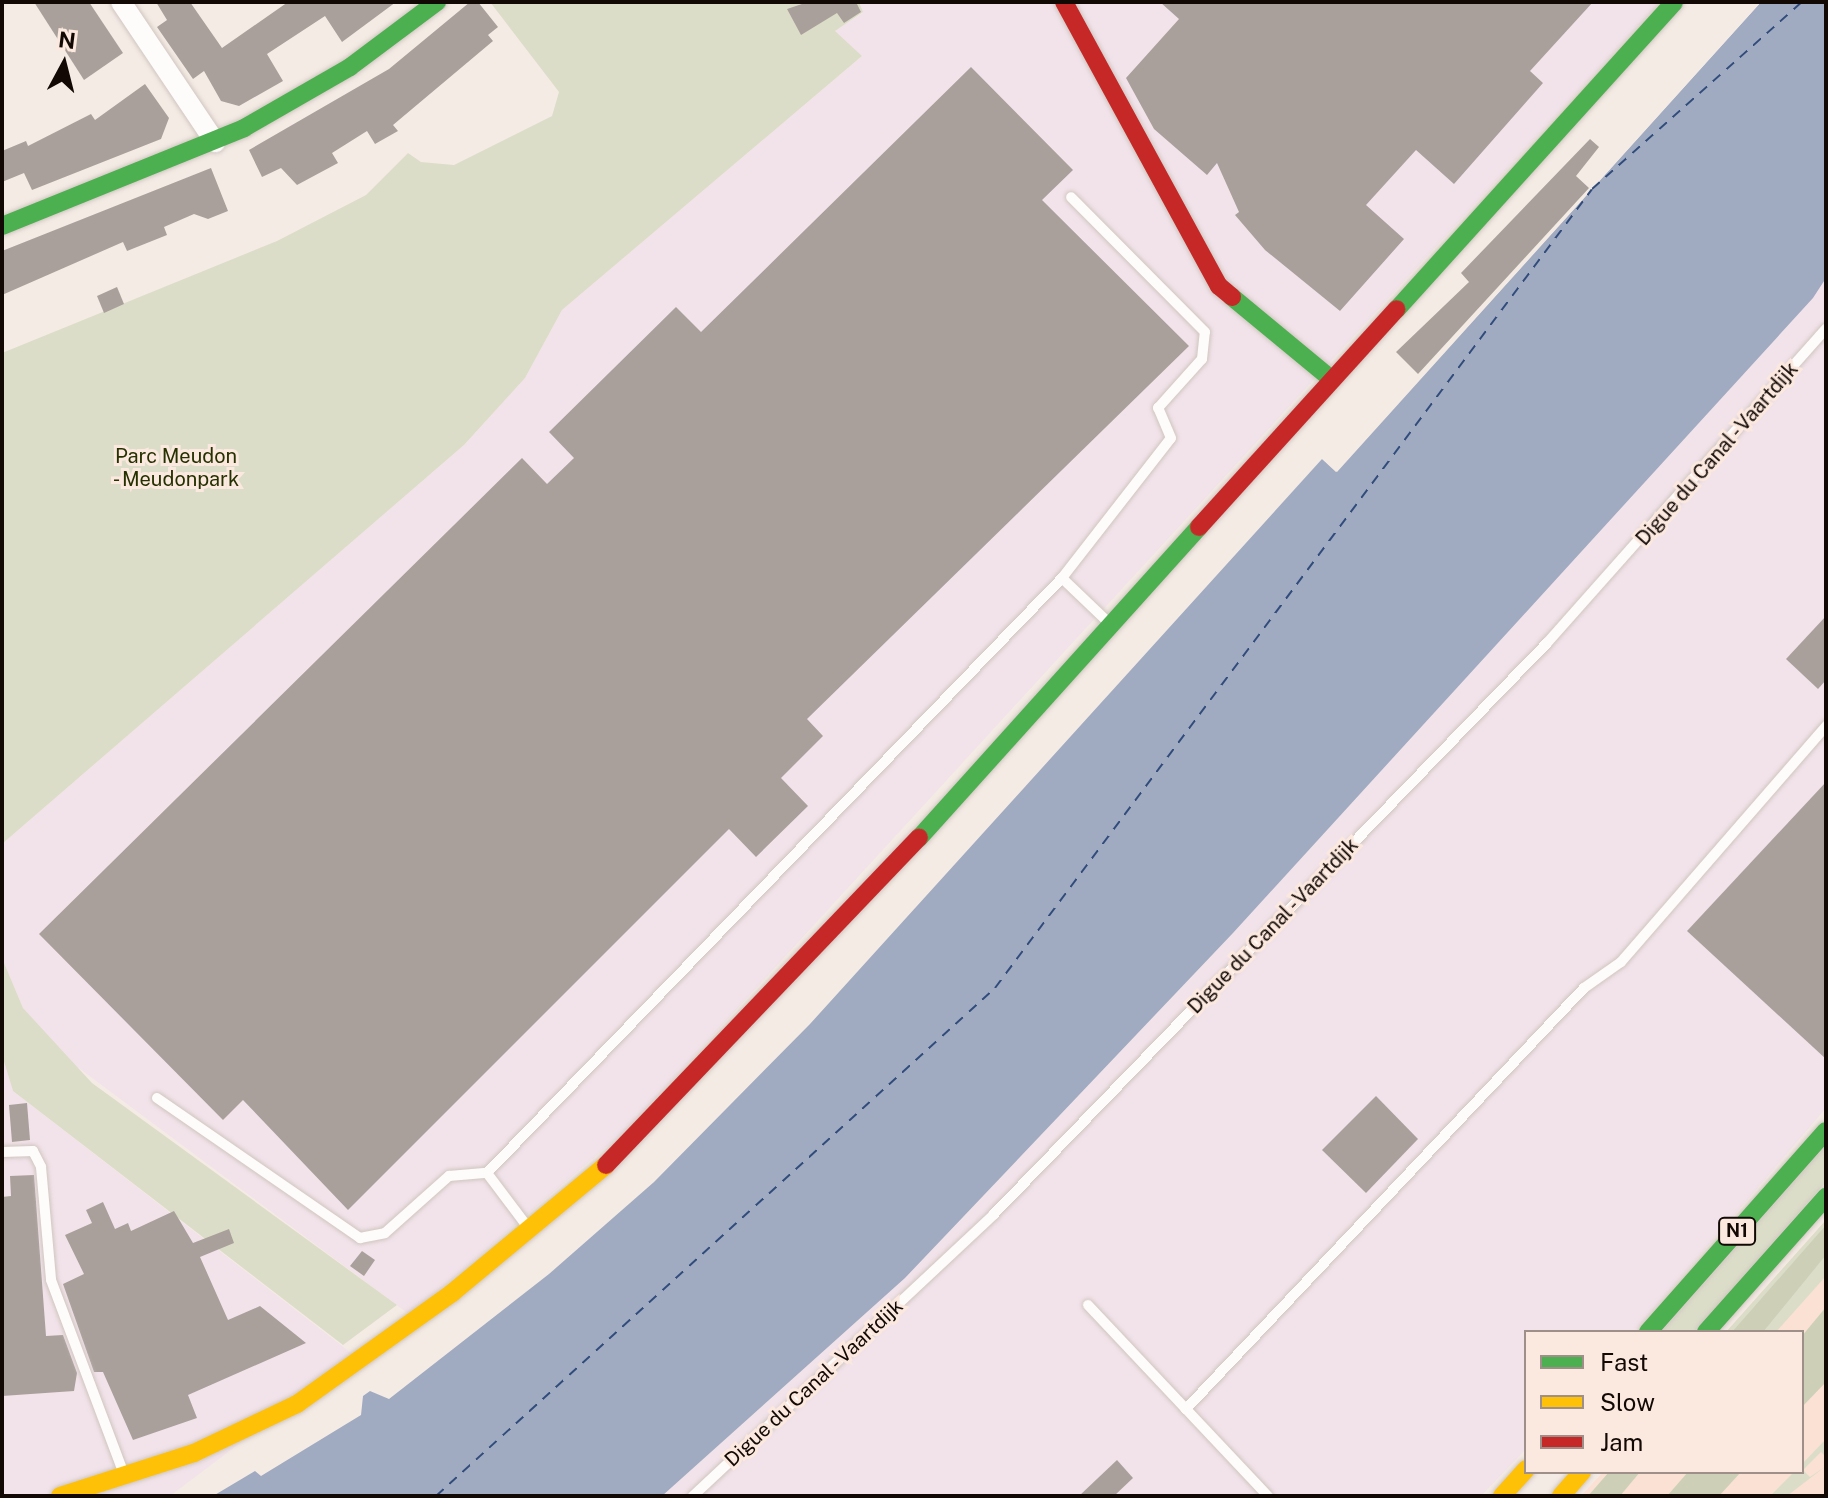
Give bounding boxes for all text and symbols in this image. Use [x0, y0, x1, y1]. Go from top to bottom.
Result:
north arrow [24, 24, 104, 104]
text: N [57, 26, 77, 54]
street label: Digue du Canal - Vaartdijk [1629, 355, 1805, 553]
park label: Parc Meudon - Meudonpark [111, 444, 241, 491]
street label: Digue du Canal - Vaartdijk [1181, 831, 1365, 1021]
road number: N1 [1717, 1217, 1757, 1245]
street label: Digue du Canal - Vaartdijk [718, 1292, 910, 1474]
legend [1524, 1330, 1804, 1474]
text: Fast [1600, 1348, 1648, 1376]
text: Slow [1600, 1388, 1655, 1416]
text: Jam [1600, 1428, 1643, 1456]

